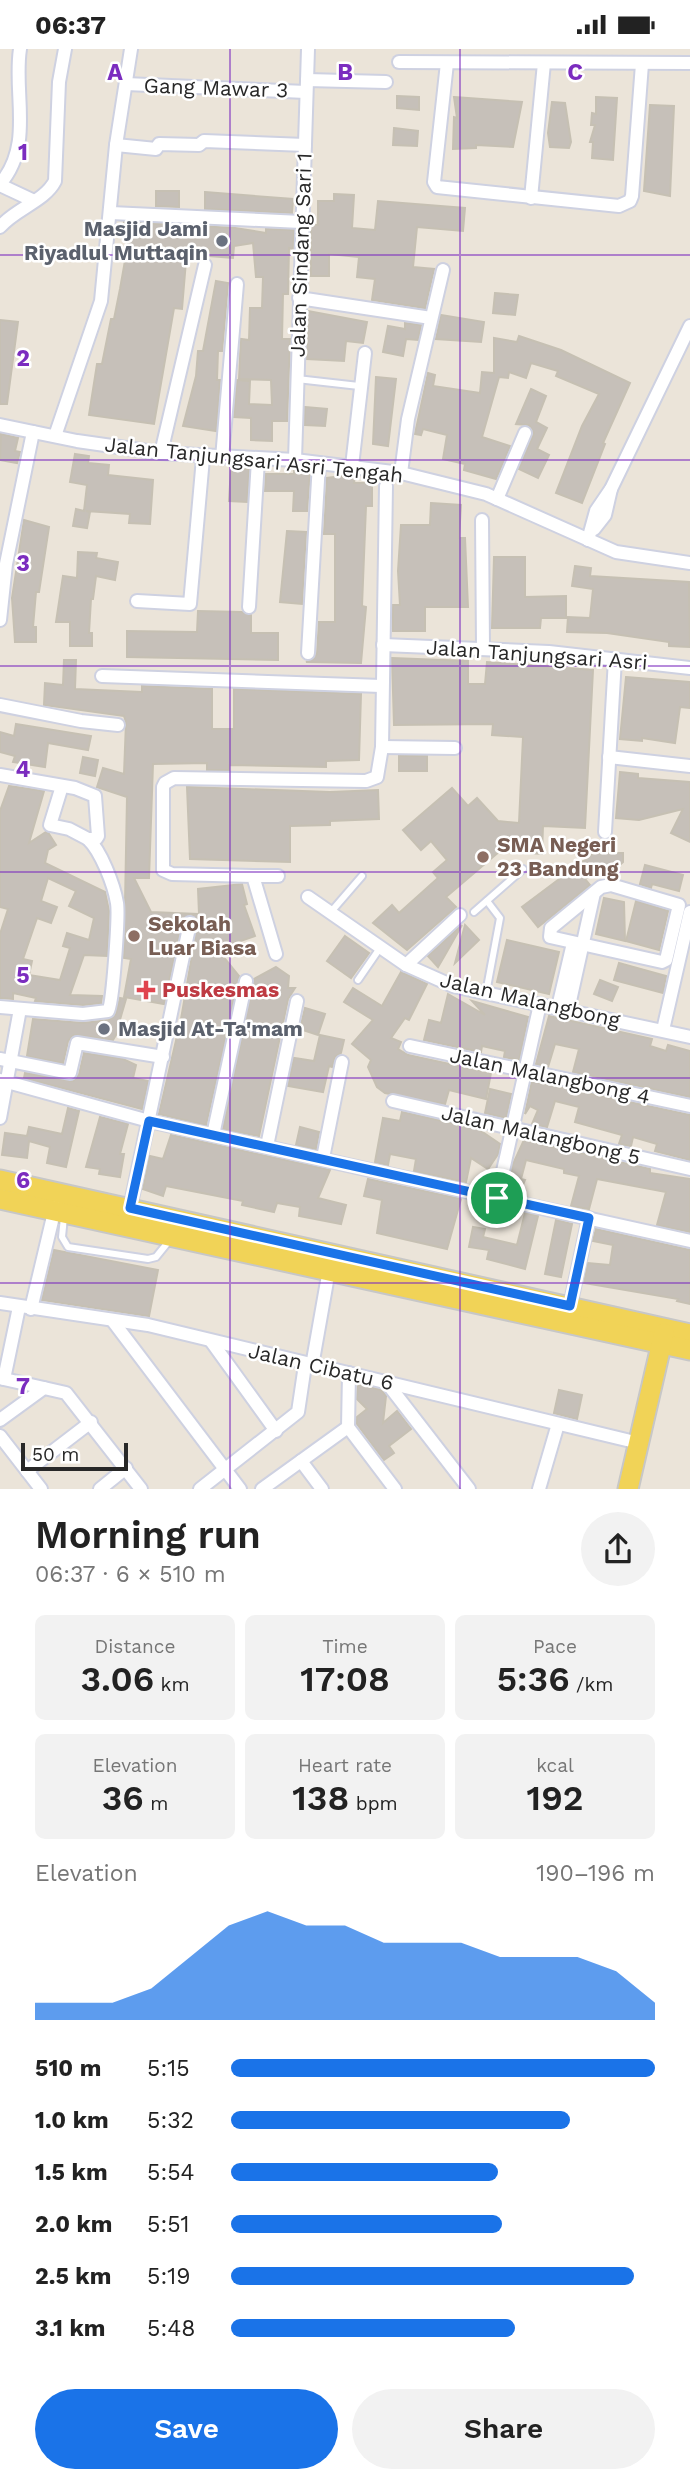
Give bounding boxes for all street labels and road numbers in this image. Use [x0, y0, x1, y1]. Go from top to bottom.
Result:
street label: Gang Mawar 3 [143, 72, 289, 103]
street label: Jalan Sindang Sari 1 [284, 152, 317, 358]
street label: Jalan Tanjungsari Asri Tengah [104, 431, 405, 488]
street label: Jalan Tanjungsari Asri [425, 634, 649, 675]
street label: Jalan Malangbong [438, 967, 623, 1033]
street label: Jalan Malangbong 4 [448, 1042, 652, 1109]
street label: Jalan Malangbong 5 [439, 1099, 643, 1170]
street label: Jalan Cibatu 6 [246, 1338, 396, 1395]

